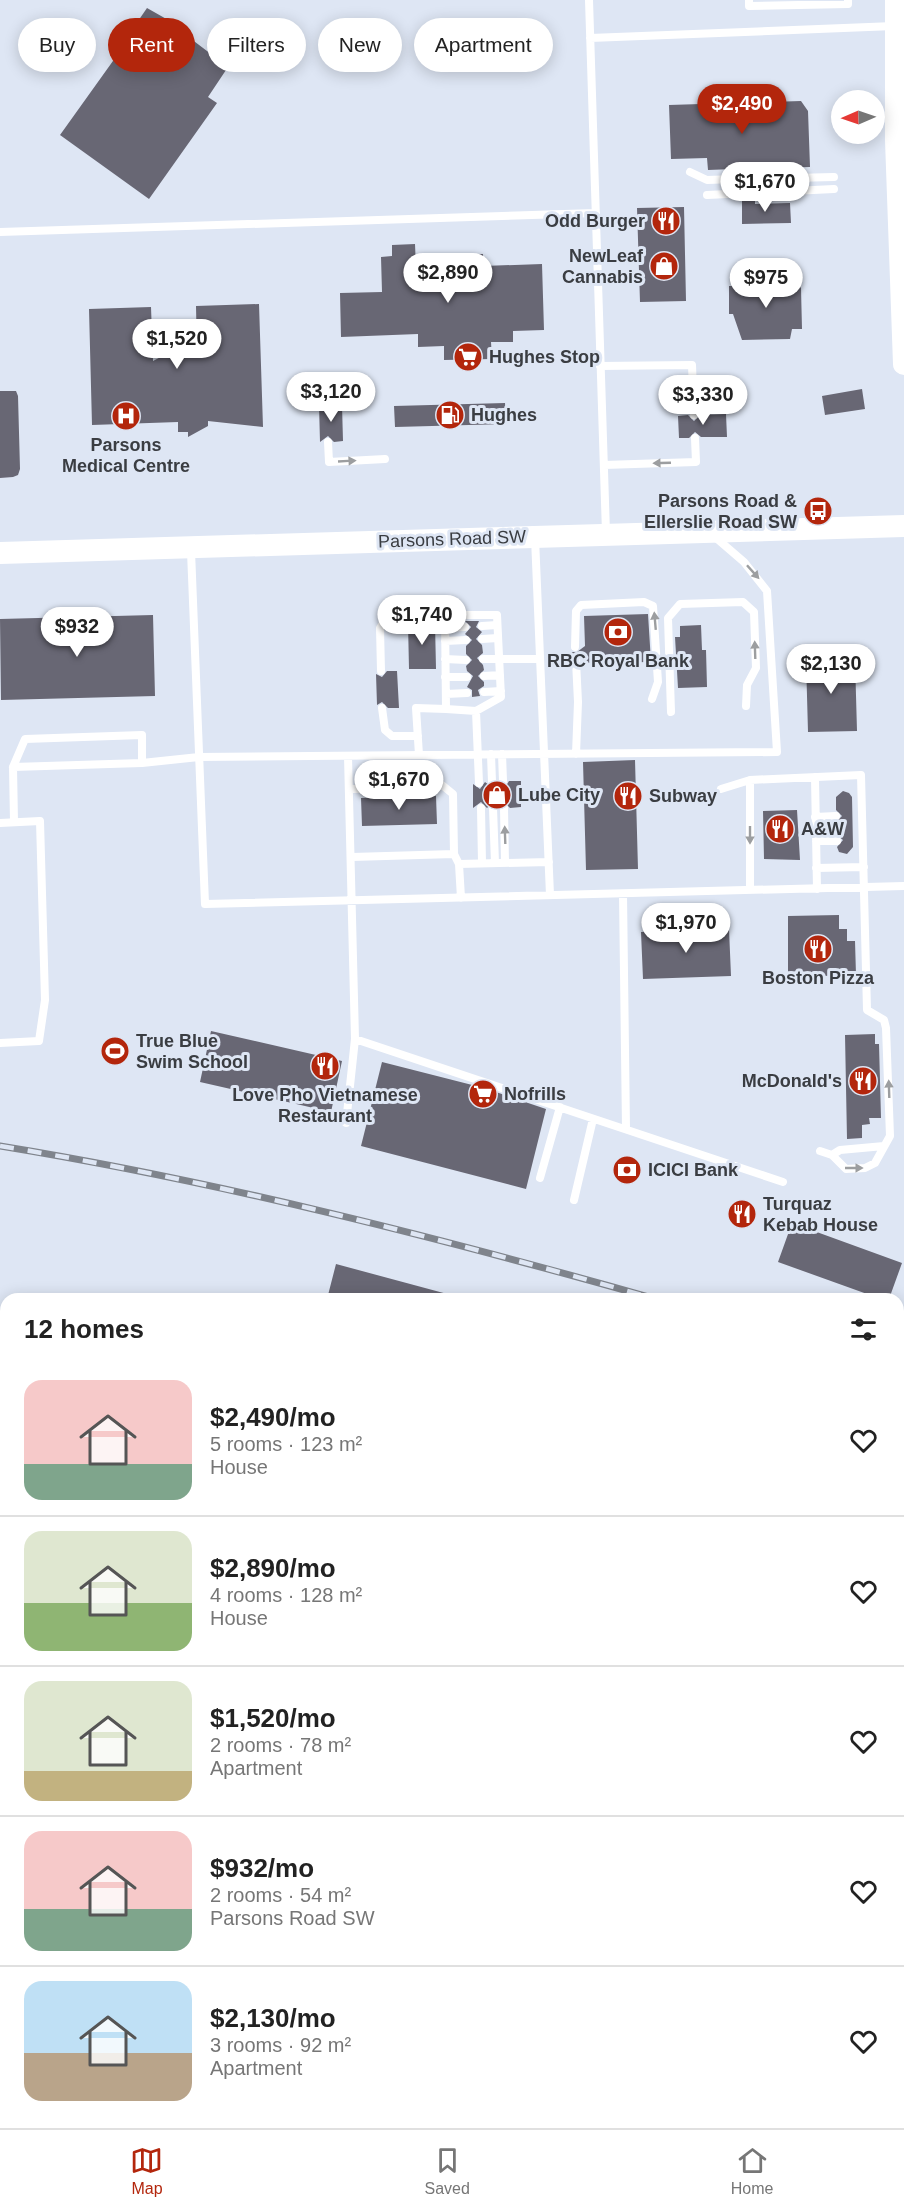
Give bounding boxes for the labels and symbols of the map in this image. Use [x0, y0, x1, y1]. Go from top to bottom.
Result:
pin: $2,490 [693, 84, 791, 135]
north arrow [831, 90, 885, 144]
pin: $1,670 [716, 162, 814, 213]
restaurant icon: Odd Burger [650, 205, 682, 237]
place label: Odd Burger [545, 211, 645, 231]
place label: NewLeaf Cannabis [562, 246, 644, 287]
shop icon: NewLeaf Cannabis [648, 250, 680, 282]
pin: $2,890 [399, 253, 497, 304]
pin: $975 [730, 258, 802, 309]
pin: $1,520 [128, 319, 226, 370]
supermarket icon: Hughes Stop [452, 341, 484, 373]
place label: Hughes Stop [489, 347, 600, 367]
pin: $3,120 [282, 372, 380, 423]
pin: $3,330 [654, 375, 752, 426]
fuel station icon: Hughes [434, 399, 466, 431]
hospital icon: Parsons Medical Centre [110, 400, 142, 432]
place label: Hughes [471, 405, 537, 425]
place label: Parsons Medical Centre [62, 435, 190, 476]
one-way arrow [337, 457, 356, 466]
one-way arrow [652, 458, 671, 467]
place label: Parsons Road & Ellerslie Road SW [644, 491, 797, 532]
bus stop icon: Parsons Road & Ellerslie Road SW [802, 495, 834, 527]
street label: Parsons Road SW [378, 526, 526, 552]
one-way arrow [745, 565, 759, 579]
pin: $1,740 [373, 595, 471, 646]
pin: $932 [41, 607, 113, 658]
one-way arrow [650, 611, 660, 630]
bank icon: RBC Royal Bank [602, 616, 634, 648]
one-way arrow [751, 641, 760, 660]
pin: $2,130 [782, 644, 880, 695]
place label: RBC Royal Bank [547, 651, 690, 671]
pin: $1,670 [350, 760, 448, 811]
shop icon: Lube City [481, 779, 513, 811]
restaurant icon: Subway [612, 780, 644, 812]
place label: Lube City [518, 785, 600, 805]
place label: Subway [649, 786, 717, 806]
restaurant icon: A&W [764, 813, 796, 845]
place label: A&W [801, 819, 844, 839]
one-way arrow [500, 826, 509, 845]
one-way arrow [745, 826, 755, 845]
pin: $1,970 [637, 903, 735, 954]
restaurant icon: Boston Pizza [802, 933, 834, 965]
place label: Boston Pizza [762, 968, 875, 988]
place label: True Blue Swim School [136, 1031, 248, 1072]
sports icon: True Blue Swim School [99, 1035, 131, 1067]
restaurant icon: Love Pho Vietnamese Restaurant [309, 1050, 341, 1082]
restaurant icon: McDonald's [847, 1065, 879, 1097]
place label: McDonald's [742, 1071, 842, 1091]
supermarket icon: Nofrills [467, 1078, 499, 1110]
one-way arrow [884, 1080, 894, 1099]
place label: Nofrills [504, 1084, 566, 1104]
place label: Love Pho Vietnamese Restaurant [232, 1085, 418, 1126]
bank icon: ICICI Bank [611, 1154, 643, 1186]
place label: ICICI Bank [648, 1160, 739, 1180]
one-way arrow [845, 1163, 864, 1173]
place label: Turquaz Kebab House [763, 1194, 878, 1235]
restaurant icon: Turquaz Kebab House [726, 1198, 758, 1230]

